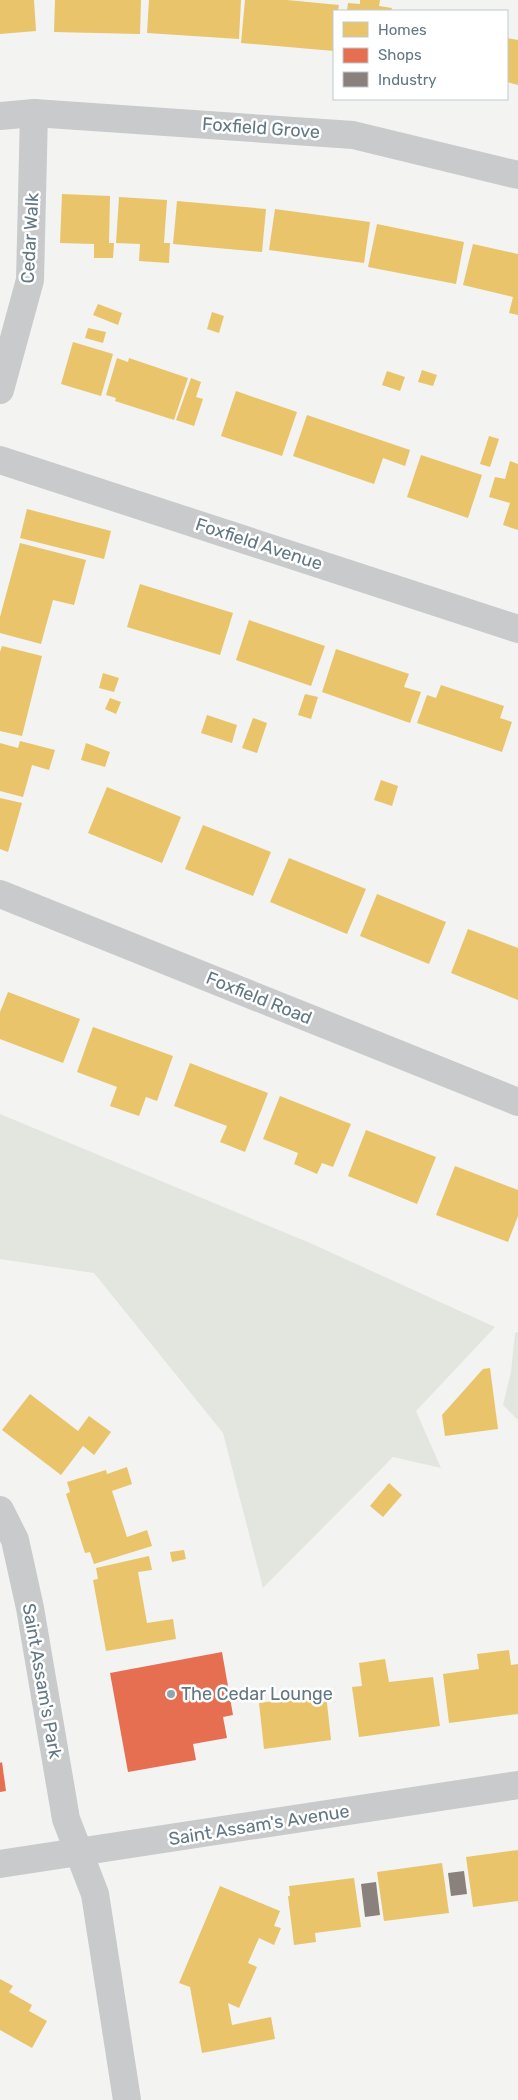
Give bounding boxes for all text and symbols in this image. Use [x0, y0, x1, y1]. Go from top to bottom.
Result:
legend [333, 10, 508, 100]
text: Homes [378, 21, 427, 39]
text: Shops [378, 46, 422, 64]
text: Industry [378, 71, 437, 89]
street label: Foxfield Grove [201, 113, 321, 143]
street label: Cedar Walk [17, 191, 43, 284]
street label: Foxfield Avenue [193, 513, 325, 575]
street label: Foxfield Road [203, 967, 315, 1029]
street label: Saint Assam's Park [17, 1601, 67, 1761]
place label: The Cedar Lounge [181, 1683, 333, 1705]
marker: The Cedar Lounge [165, 1688, 177, 1700]
street label: Saint Assam's Avenue [167, 1800, 351, 1850]

